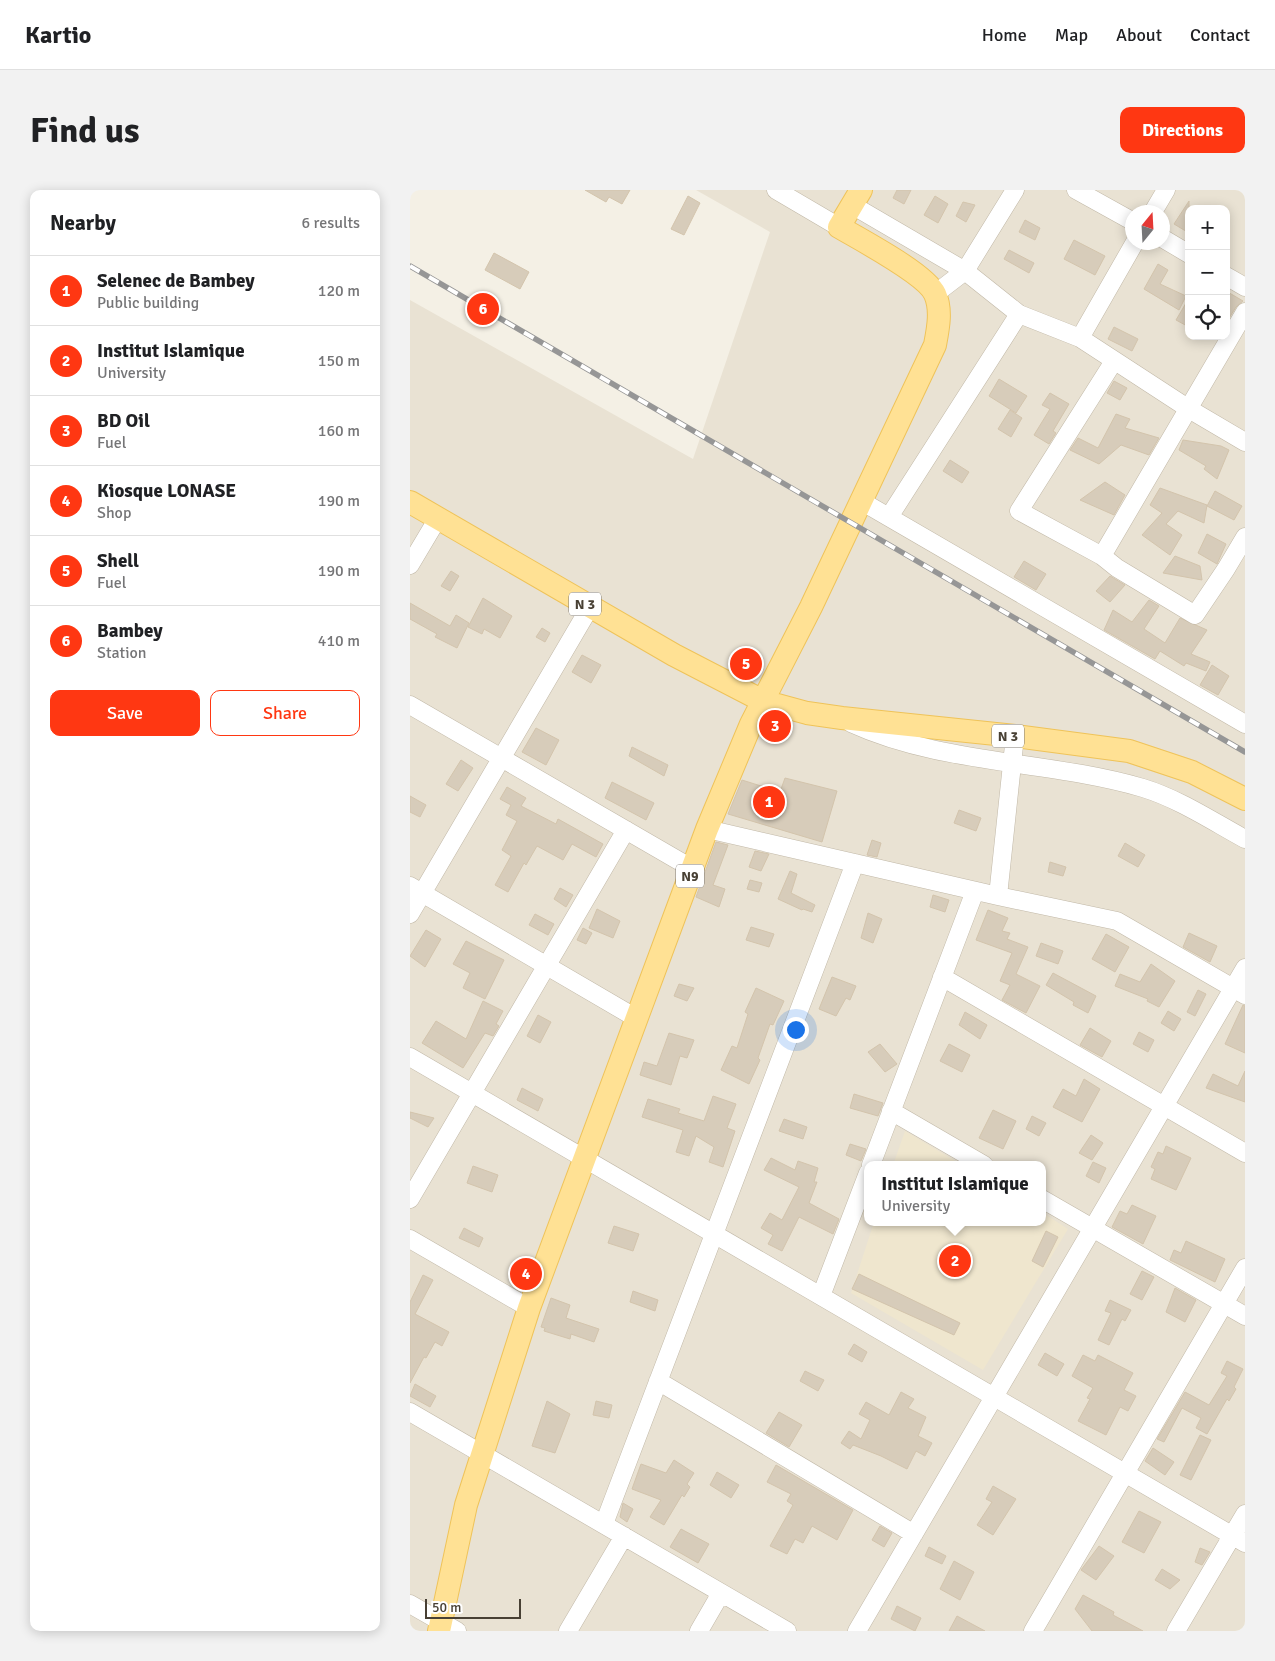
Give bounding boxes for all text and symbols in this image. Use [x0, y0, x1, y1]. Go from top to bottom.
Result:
text: Kartio [25, 20, 91, 50]
text: Home [982, 24, 1027, 46]
text: Map [1055, 24, 1088, 46]
text: About [1116, 24, 1162, 46]
text: Contact [1190, 24, 1250, 46]
button: Directions [1120, 107, 1245, 153]
text: Find us [30, 109, 140, 152]
north arrow [1125, 205, 1170, 250]
map controls [1185, 205, 1230, 340]
button: + [1185, 205, 1230, 250]
text: Nearby [50, 210, 116, 236]
text: 6 results [301, 213, 360, 233]
button: − [1185, 250, 1230, 295]
text: Selenec de Bambey [97, 269, 255, 293]
text: 1 [62, 281, 70, 301]
text: 120 m [318, 281, 360, 301]
pin: 6 [467, 290, 499, 328]
text: Public building [97, 293, 199, 313]
button: locate [1185, 295, 1230, 340]
text: Institut Islamique [97, 339, 245, 363]
text: 2 [62, 351, 70, 371]
text: 150 m [318, 351, 360, 371]
text: University [97, 363, 166, 383]
text: BD Oil [97, 409, 150, 433]
text: 3 [62, 421, 70, 441]
text: 160 m [318, 421, 360, 441]
text: Fuel [97, 433, 126, 453]
text: Kiosque LONASE [97, 479, 236, 503]
text: 4 [62, 491, 70, 511]
text: 190 m [318, 491, 360, 511]
text: Shop [97, 503, 131, 523]
text: Shell [97, 549, 139, 573]
text: 5 [62, 561, 70, 581]
text: 190 m [318, 561, 360, 581]
text: Fuel [97, 573, 126, 593]
road number: N 3 [569, 592, 601, 616]
text: Bambey [97, 619, 163, 643]
text: 6 [62, 631, 70, 651]
text: 410 m [318, 631, 360, 651]
text: Station [97, 643, 147, 663]
pin: 5 [730, 645, 762, 683]
button: Save [50, 690, 200, 736]
button: Share [210, 690, 360, 736]
pin: 3 [759, 707, 791, 745]
road number: N 3 [992, 724, 1024, 748]
pin: 1 [753, 783, 785, 821]
road number: N9 [676, 864, 704, 888]
your location [783, 1017, 809, 1043]
popup [864, 1161, 1046, 1226]
text: Institut Islamique [881, 1172, 1029, 1196]
text: University [881, 1196, 950, 1216]
pin: 2 [939, 1242, 971, 1280]
pin: 4 [510, 1255, 542, 1293]
scale bar [425, 1596, 521, 1619]
text: 50 m [432, 1599, 461, 1616]

